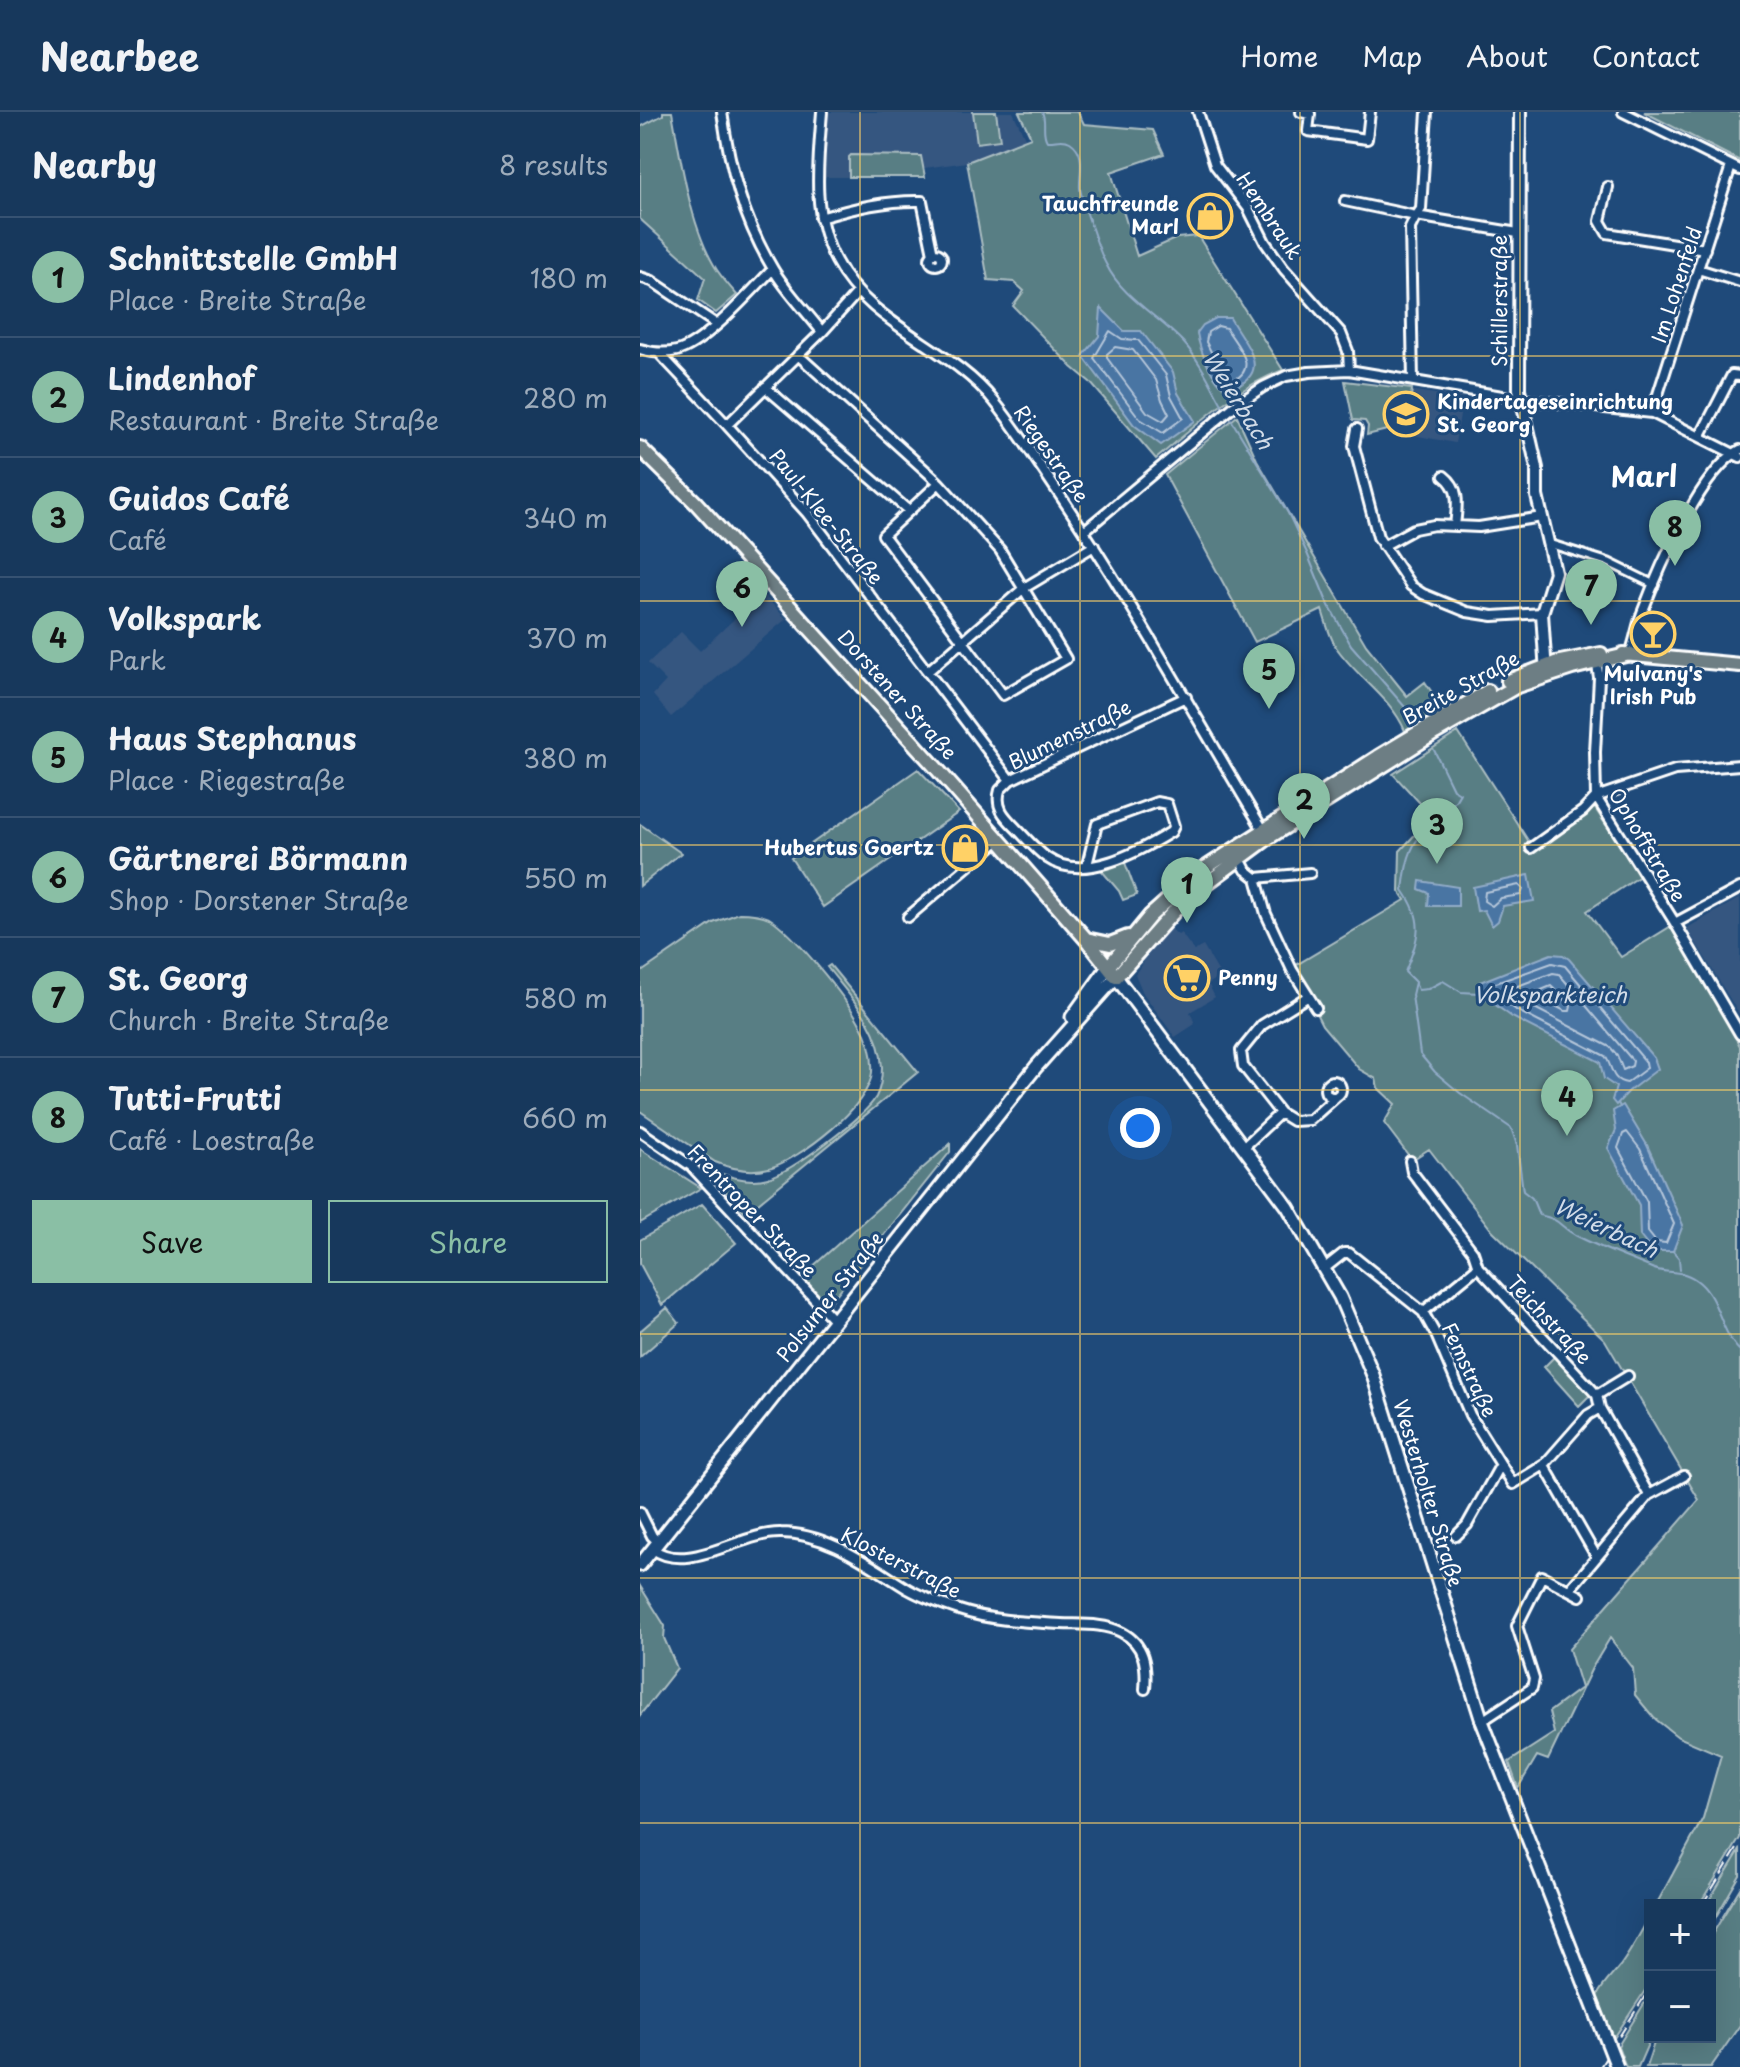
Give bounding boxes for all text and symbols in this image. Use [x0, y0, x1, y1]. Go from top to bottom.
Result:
text: Nearbee [40, 27, 199, 84]
text: Home [1240, 34, 1318, 77]
text: Map [1362, 34, 1422, 77]
text: About [1466, 34, 1548, 77]
text: Contact [1592, 34, 1700, 77]
text: Nearby [32, 138, 157, 190]
text: 8 results [499, 145, 608, 184]
street label: Hembrauk [1230, 166, 1310, 265]
place label: Tauchfreunde Marl [1042, 188, 1179, 241]
shop icon: Tauchfreunde Marl [1186, 192, 1234, 240]
street label: Im Lohenfeld [1643, 223, 1709, 347]
text: Schnittstelle GmbH [108, 235, 398, 280]
street label: Schillerstraße [1484, 235, 1514, 367]
text: 1 [52, 258, 64, 297]
text: 180 m [530, 258, 608, 297]
text: Place · Breite Straße [108, 280, 367, 319]
water label: Weierbach [1196, 343, 1283, 456]
text: Lindenhof [108, 355, 255, 400]
text: 2 [49, 378, 67, 417]
text: 280 m [523, 378, 608, 417]
place label: Kindertageseinrichtung St. Georg [1437, 386, 1673, 439]
school or university icon: Kindertageseinrichtung St. Georg [1382, 390, 1430, 438]
street label: Riegestraße [1007, 398, 1097, 508]
text: Restaurant · Breite Straße [108, 400, 439, 439]
street label: Paul-Klee-Straße [763, 442, 891, 591]
district label: Marl [1611, 454, 1677, 497]
text: Guidos Café [108, 475, 290, 520]
text: 3 [49, 498, 67, 537]
text: 340 m [523, 498, 608, 537]
pin: 8 [1649, 500, 1701, 566]
text: Café [108, 520, 167, 559]
pin: 7 [1565, 559, 1617, 625]
pin: 6 [716, 561, 768, 627]
text: Volkspark [108, 595, 261, 640]
bar icon: Mulvany's Irish Pub [1629, 610, 1677, 658]
text: 4 [49, 618, 67, 657]
text: 370 m [526, 618, 608, 657]
street label: Dorstener Straße [831, 623, 964, 766]
text: Park [108, 640, 166, 679]
pin: 5 [1243, 643, 1295, 709]
street label: Breite Straße [1397, 643, 1524, 732]
place label: Mulvany's Irish Pub [1604, 658, 1703, 711]
street label: Blumenstraße [1003, 691, 1136, 777]
text: Haus Stephanus [108, 715, 356, 760]
text: 5 [50, 738, 66, 777]
text: 380 m [523, 738, 608, 777]
text: Place · Riegestraße [108, 760, 345, 799]
pin: 2 [1278, 773, 1330, 839]
street label: Ophoffstraße [1602, 782, 1694, 907]
pin: 3 [1411, 798, 1463, 864]
shop icon: Hubertus Goertz [941, 824, 989, 872]
place label: Hubertus Goertz [764, 832, 934, 862]
text: Gärtnerei Börmann [108, 835, 408, 880]
pin: 1 [1161, 857, 1213, 923]
text: 6 [49, 858, 67, 897]
text: 550 m [524, 858, 608, 897]
text: Shop · Dorstener Straße [108, 880, 409, 919]
supermarket icon: Penny [1163, 954, 1211, 1002]
text: St. Georg [108, 955, 249, 1000]
place label: Penny [1218, 962, 1278, 992]
water label: Volksparkteich [1473, 977, 1628, 1010]
text: 7 [51, 978, 65, 1017]
text: 580 m [523, 978, 608, 1017]
text: Church · Breite Straße [108, 1000, 389, 1039]
pin: 4 [1541, 1070, 1593, 1136]
text: Tutti-Frutti [108, 1075, 282, 1120]
text: 8 [50, 1098, 66, 1137]
text: 660 m [522, 1098, 608, 1137]
your location [1120, 1108, 1160, 1148]
text: Café · Loestraße [108, 1120, 315, 1159]
street label: Frentroper Straße [681, 1137, 825, 1284]
water label: Weierbach [1549, 1188, 1665, 1266]
button: Save [32, 1200, 312, 1283]
button: Share [328, 1200, 608, 1283]
street label: Polsumer Straße [769, 1225, 890, 1368]
street label: Teichstraße [1500, 1268, 1599, 1371]
street label: Femstraße [1435, 1317, 1505, 1422]
street label: Westerholter Straße [1386, 1395, 1472, 1590]
street label: Klosterstraße [836, 1519, 967, 1605]
map controls [1644, 1899, 1716, 2043]
button: + [1644, 1899, 1716, 1971]
button: − [1644, 1971, 1716, 2043]

